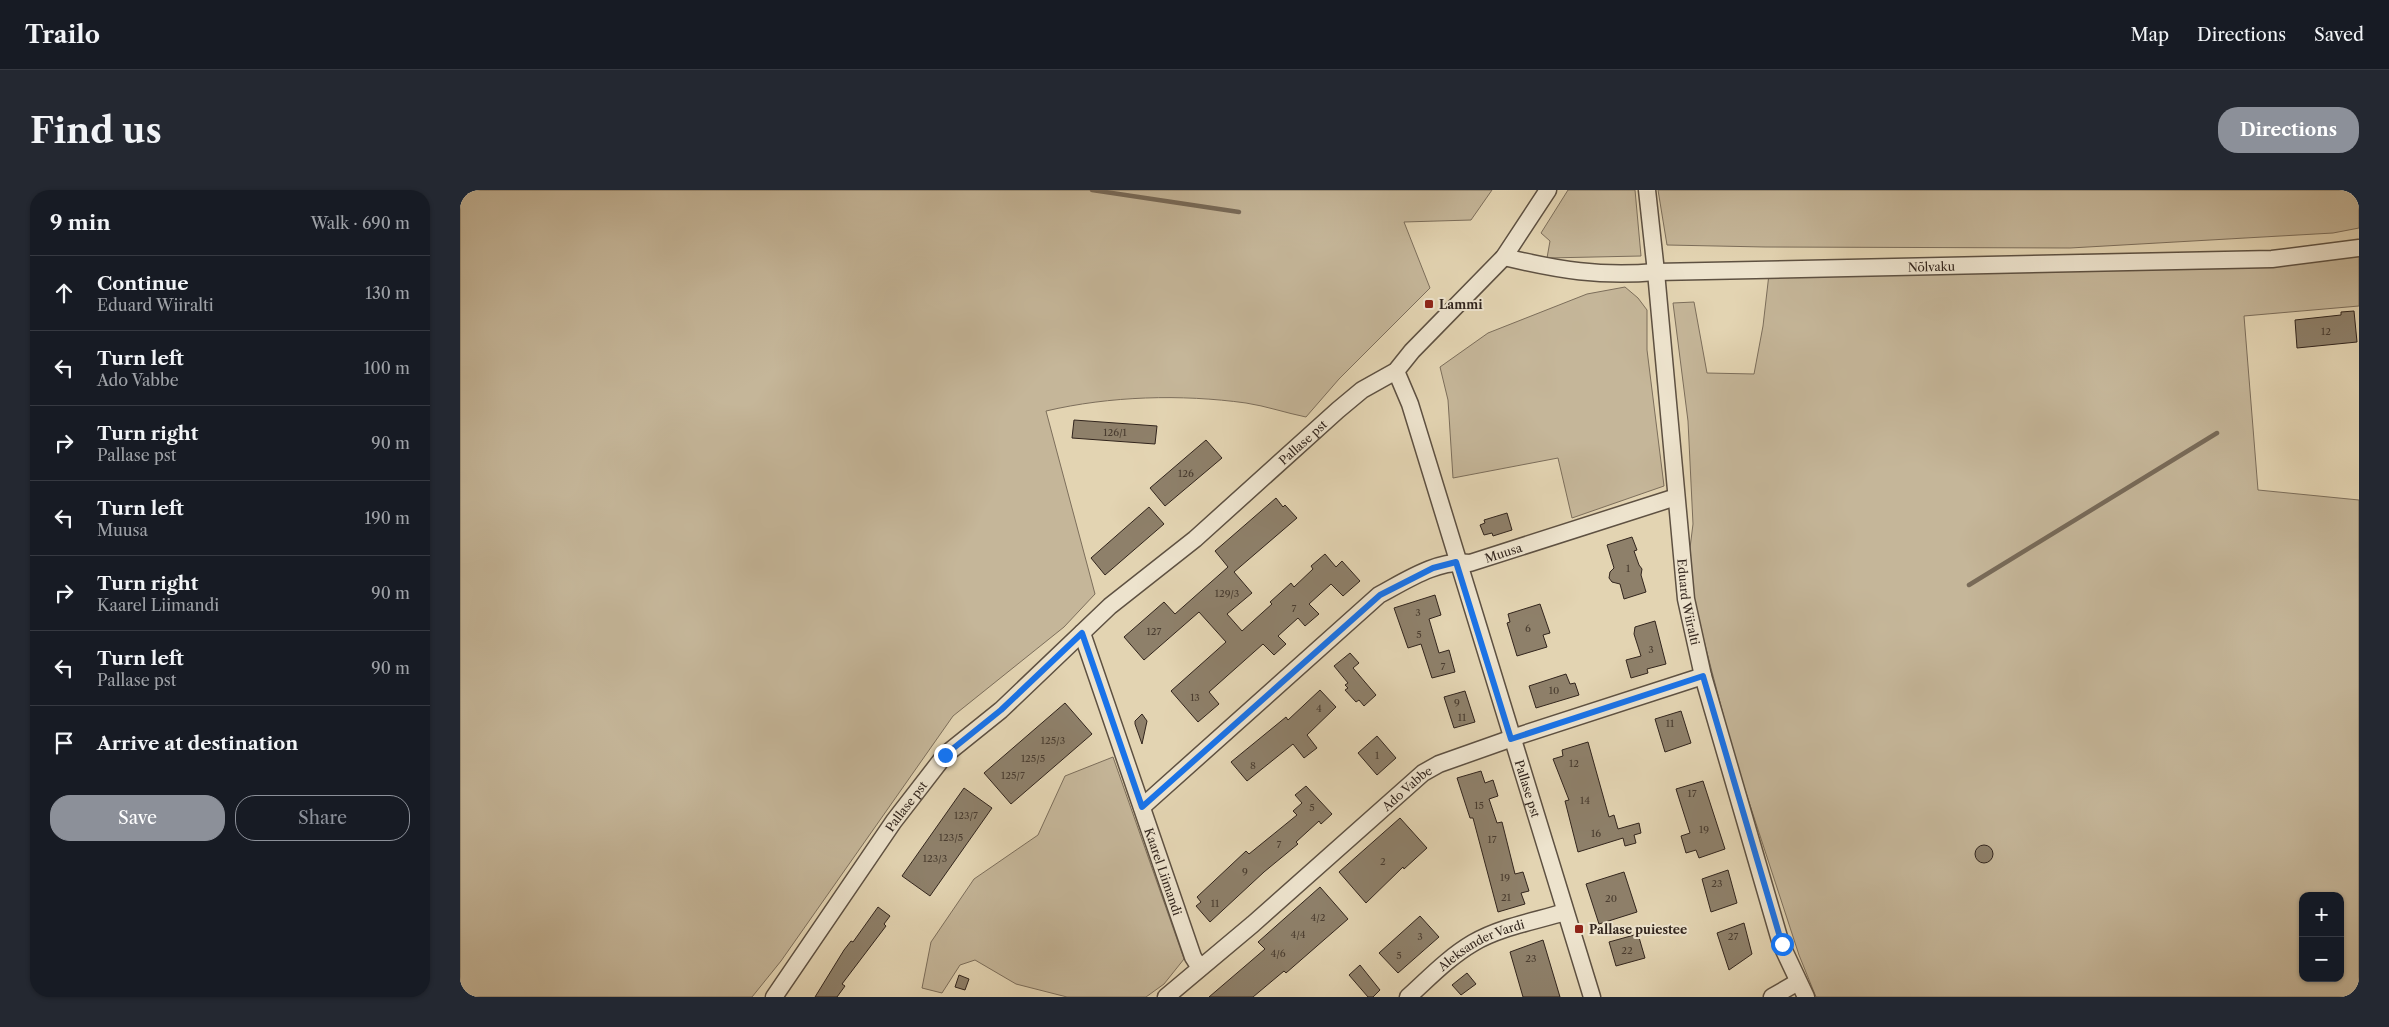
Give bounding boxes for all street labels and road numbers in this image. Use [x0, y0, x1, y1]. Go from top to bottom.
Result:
street label: Nõlvaku [1908, 258, 1956, 274]
street label: Pallase pst [1275, 416, 1330, 468]
street label: Muusa [1483, 539, 1524, 565]
street label: Eduard Wiiralti [1675, 558, 1704, 647]
street label: Pallase pst [1512, 758, 1544, 820]
street label: Ado Vabbe [1378, 762, 1434, 814]
street label: Pallase pst [882, 777, 930, 834]
street label: Kaarel Liimandi [1142, 826, 1186, 918]
street label: Aleksander Vardi [1434, 916, 1526, 974]

